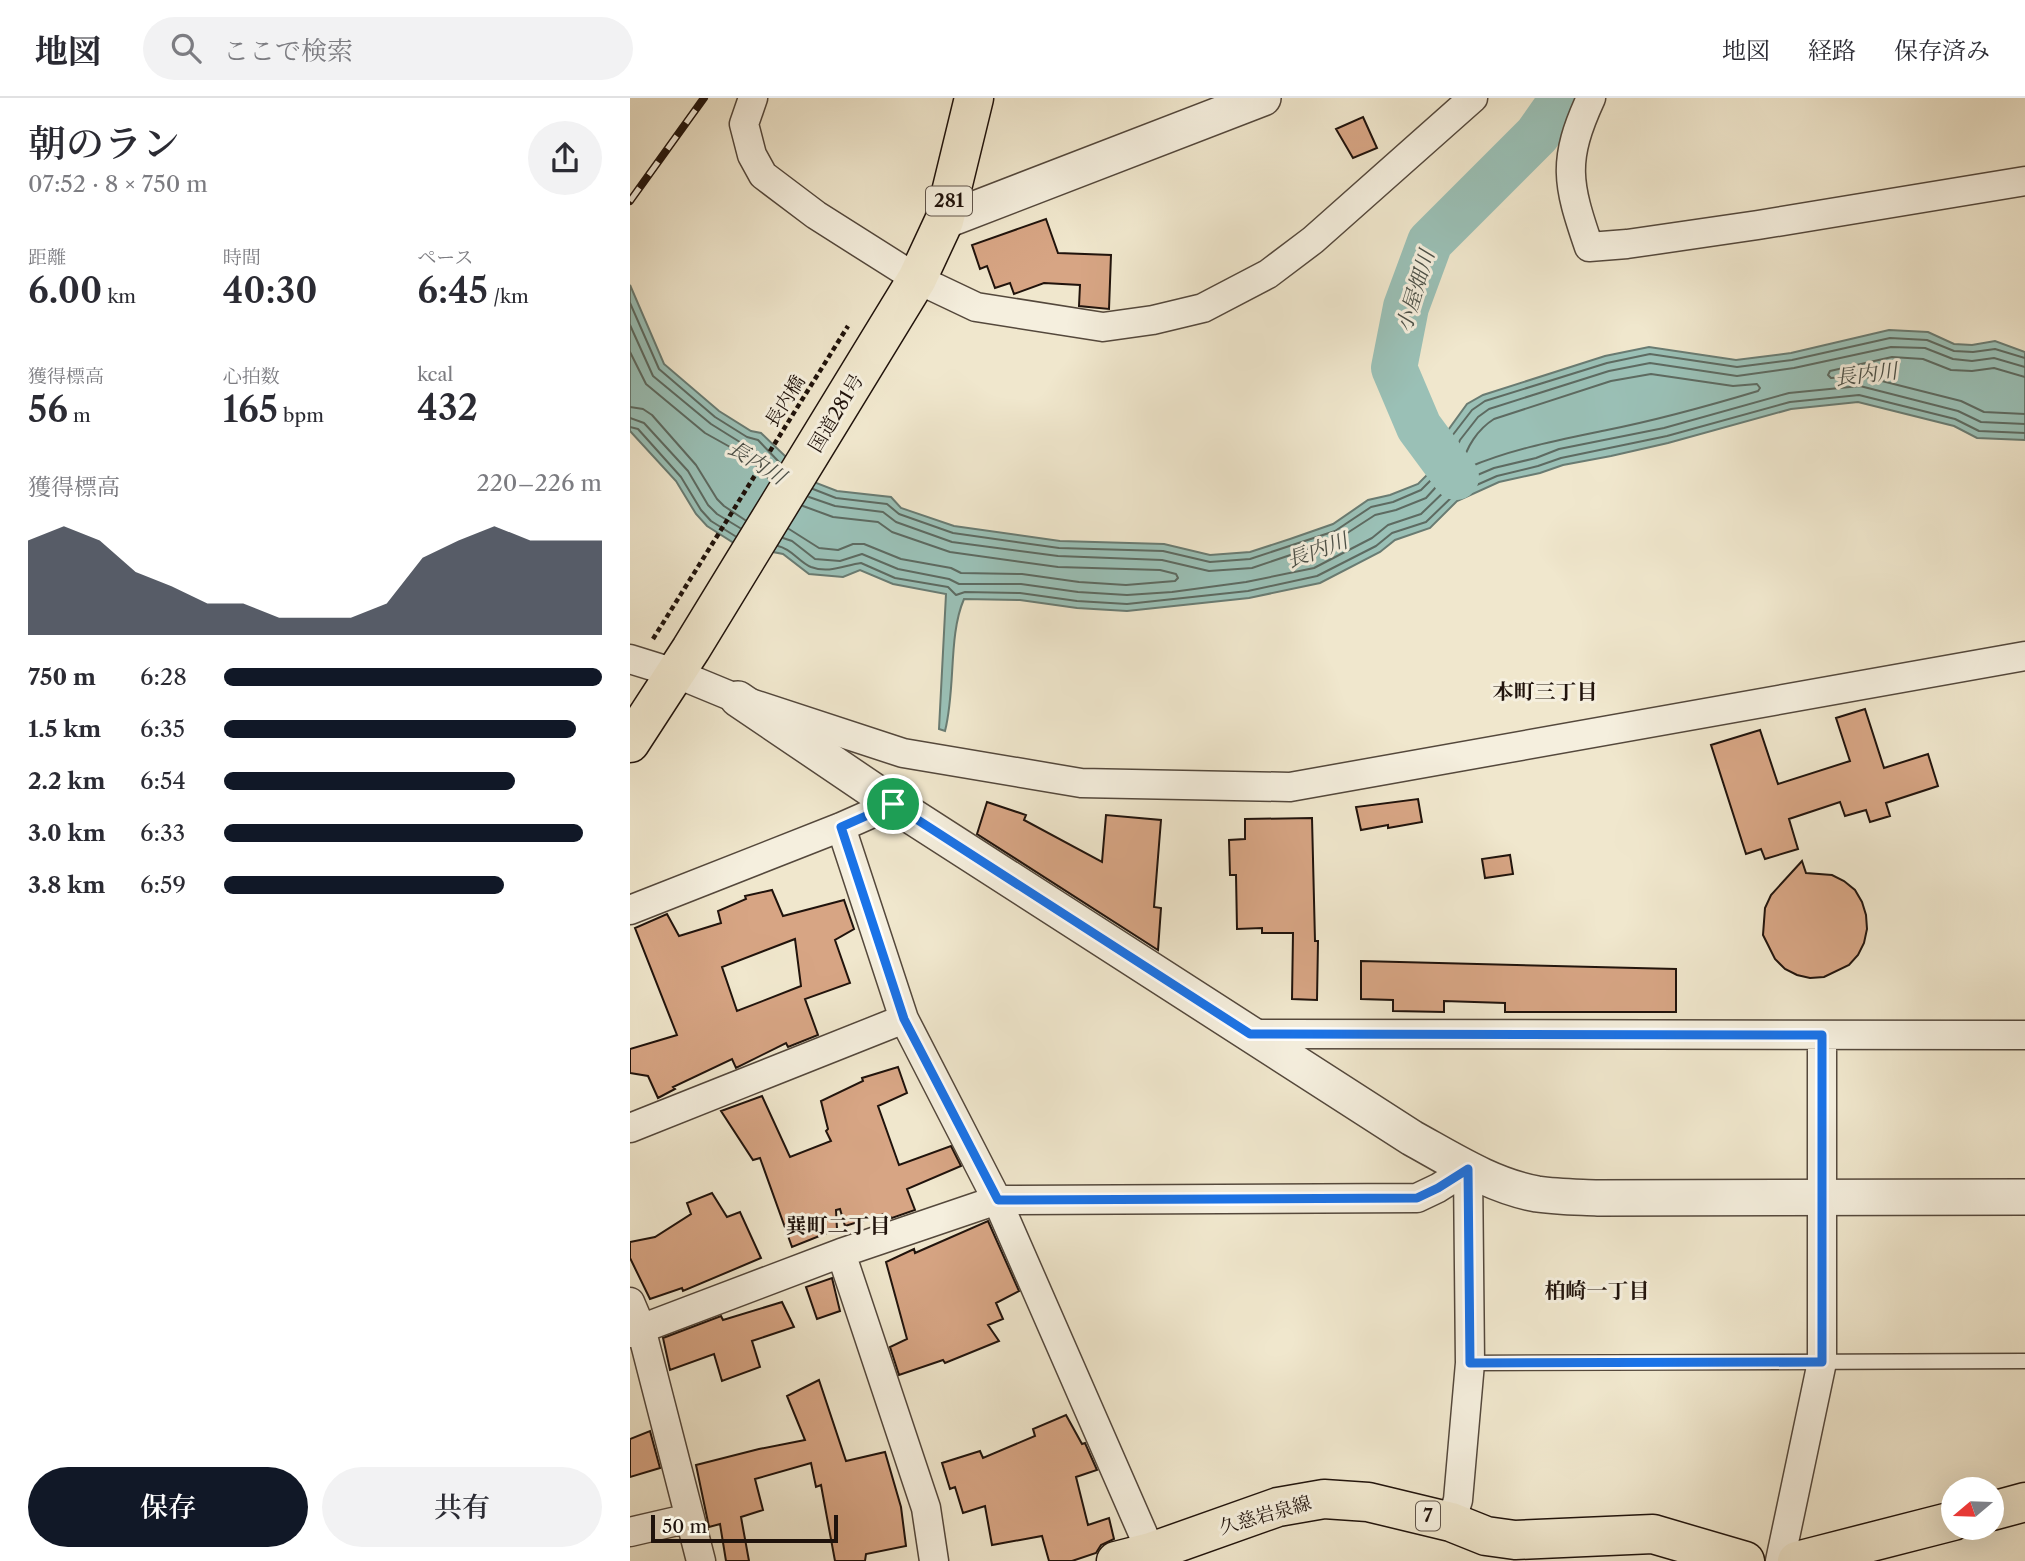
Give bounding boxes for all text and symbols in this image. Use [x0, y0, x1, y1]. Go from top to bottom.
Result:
search box [143, 17, 633, 80]
icon: search [167, 29, 205, 67]
text: 地図 [35, 31, 101, 72]
text: ここで検索 [223, 35, 353, 67]
text: 地図 [1722, 36, 1770, 65]
text: 経路 [1808, 36, 1856, 65]
text: 保存済み [1894, 36, 1990, 65]
text: 朝のラン [28, 120, 180, 167]
button: share [528, 121, 602, 195]
text: 07:52 · 8 × 750 m [28, 170, 208, 198]
road number: 281 [926, 186, 972, 216]
water label: 小屋畑川 [1391, 245, 1440, 335]
text: 距離 [28, 246, 66, 269]
text: 時間 [223, 246, 261, 269]
text: ペース [417, 246, 473, 269]
text: 6.00 [28, 269, 102, 312]
text: 40:30 [223, 269, 318, 312]
text: 6:45 [417, 269, 488, 312]
text: km [102, 285, 136, 308]
text: /km [488, 285, 529, 308]
water label: 長内川 [1833, 358, 1901, 390]
text: kcal [417, 363, 453, 386]
text: 獲得標高 [28, 365, 104, 388]
text: 心拍数 [223, 365, 280, 388]
street label: 国道281号 [804, 370, 868, 456]
street label: 長内橋 [760, 371, 810, 431]
text: 432 [417, 386, 478, 429]
text: 56 [28, 388, 68, 431]
text: 165 [223, 388, 278, 431]
text: m [68, 404, 91, 427]
text: bpm [278, 404, 324, 427]
water label: 長内川 [724, 435, 792, 490]
text: 220–226 m [476, 469, 602, 497]
text: 獲得標高 [28, 473, 120, 501]
water label: 長内川 [1283, 527, 1353, 573]
text: 750 m [28, 663, 96, 691]
text: 6:28 [140, 663, 187, 691]
district label: 本町三丁目 [1493, 679, 1598, 704]
text: 1.5 km [28, 715, 101, 743]
text: 6:35 [140, 715, 185, 743]
text: 2.2 km [28, 767, 105, 795]
text: 6:54 [140, 767, 186, 795]
pin [863, 774, 923, 834]
icon: arrive [874, 785, 912, 823]
text: 3.0 km [28, 819, 106, 847]
text: 6:33 [140, 819, 185, 847]
text: 3.8 km [28, 871, 105, 899]
text: 6:59 [140, 871, 186, 899]
district label: 巽町二丁目 [786, 1213, 891, 1238]
district label: 柏崎一丁目 [1545, 1278, 1650, 1303]
button: 保存 [28, 1467, 308, 1547]
button: 共有 [322, 1467, 602, 1547]
north arrow [1941, 1477, 2004, 1540]
map controls [1941, 1477, 2004, 1540]
street label: 久慈岩泉線 [1216, 1491, 1314, 1539]
road number: 7 [1416, 1502, 1440, 1531]
scale bar [651, 1512, 838, 1544]
text: 50 m [662, 1515, 707, 1538]

